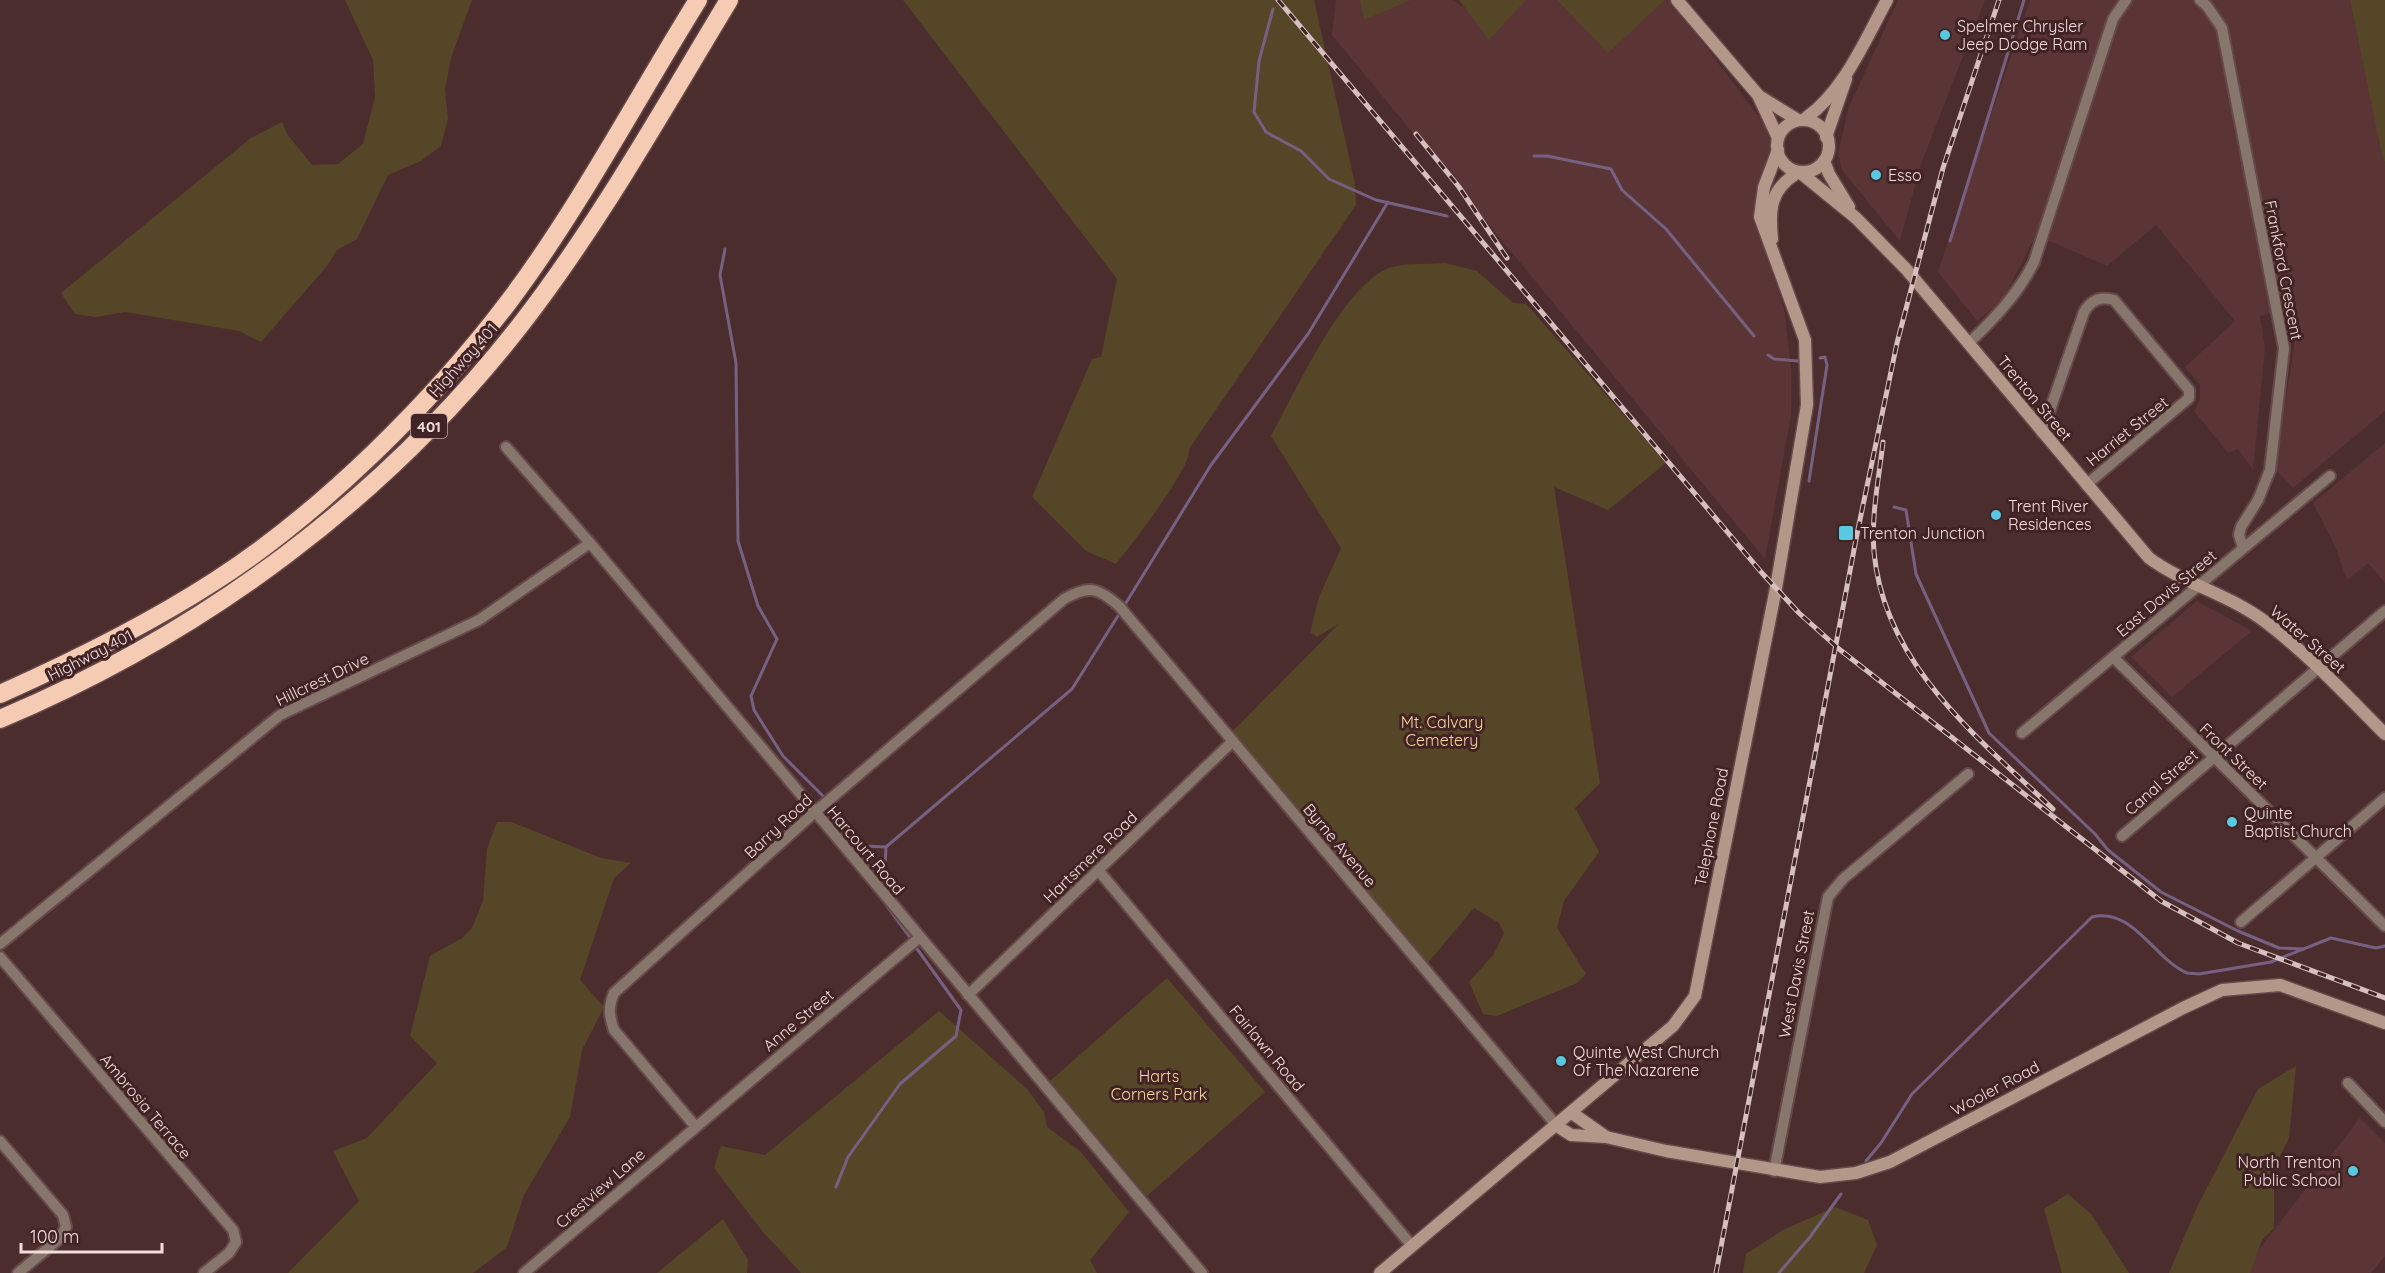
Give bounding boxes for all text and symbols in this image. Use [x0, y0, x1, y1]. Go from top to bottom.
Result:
place label: Spelmer Chrysler Jeep Dodge Ram [1957, 16, 2087, 54]
marker: Spelmer Chrysler Jeep Dodge Ram [1938, 28, 1952, 42]
place label: Esso [1888, 165, 1922, 185]
marker: Esso [1869, 168, 1883, 182]
street label: Frankford Crescent [2261, 198, 2307, 342]
street label: Highway 401 [424, 319, 502, 401]
street label: Trenton Street [1994, 351, 2076, 445]
street label: Harriet Street [2082, 392, 2172, 470]
road number: 401 [411, 414, 447, 438]
place label: Trent River Residences [2008, 496, 2091, 534]
marker: Trent River Residences [1989, 508, 2003, 522]
place label: Trenton Junction [1860, 523, 1985, 543]
marker: Trenton Junction [1837, 524, 1855, 542]
street label: East Davis Street [2112, 545, 2220, 641]
street label: Water Street [2266, 601, 2350, 677]
street label: Highway 401 [44, 625, 136, 685]
street label: Hillcrest Drive [272, 648, 372, 710]
park label: Mt. Calvary Cemetery [1401, 712, 1483, 750]
street label: Front Street [2196, 719, 2272, 793]
street label: Canal Street [2120, 745, 2202, 819]
street label: Telephone Road [1690, 766, 1732, 888]
street label: Barry Road [740, 789, 816, 863]
street label: Byrne Avenue [1299, 799, 1381, 891]
street label: Harcourt Road [823, 802, 909, 898]
place label: Quinte Baptist Church [2244, 803, 2352, 841]
street label: Hartsmere Road [1039, 807, 1141, 907]
marker: Quinte Baptist Church [2225, 815, 2239, 829]
street label: West Davis Street [1774, 908, 1818, 1040]
street label: Anne Street [759, 985, 837, 1055]
street label: Fairlawn Road [1225, 1001, 1309, 1095]
place label: Quinte West Church Of The Nazarene [1573, 1042, 1719, 1080]
street label: Ambrosia Terrace [96, 1049, 196, 1163]
marker: Quinte West Church Of The Nazarene [1554, 1054, 1568, 1068]
street label: Wooler Road [1947, 1056, 2043, 1120]
park label: Harts Corners Park [1111, 1066, 1207, 1104]
street label: Crestview Lane [551, 1144, 649, 1232]
place label: North Trenton Public School [2238, 1152, 2341, 1190]
marker: North Trenton Public School [2346, 1164, 2360, 1178]
scale bar [21, 1216, 162, 1254]
text: 100 m [30, 1225, 79, 1248]

